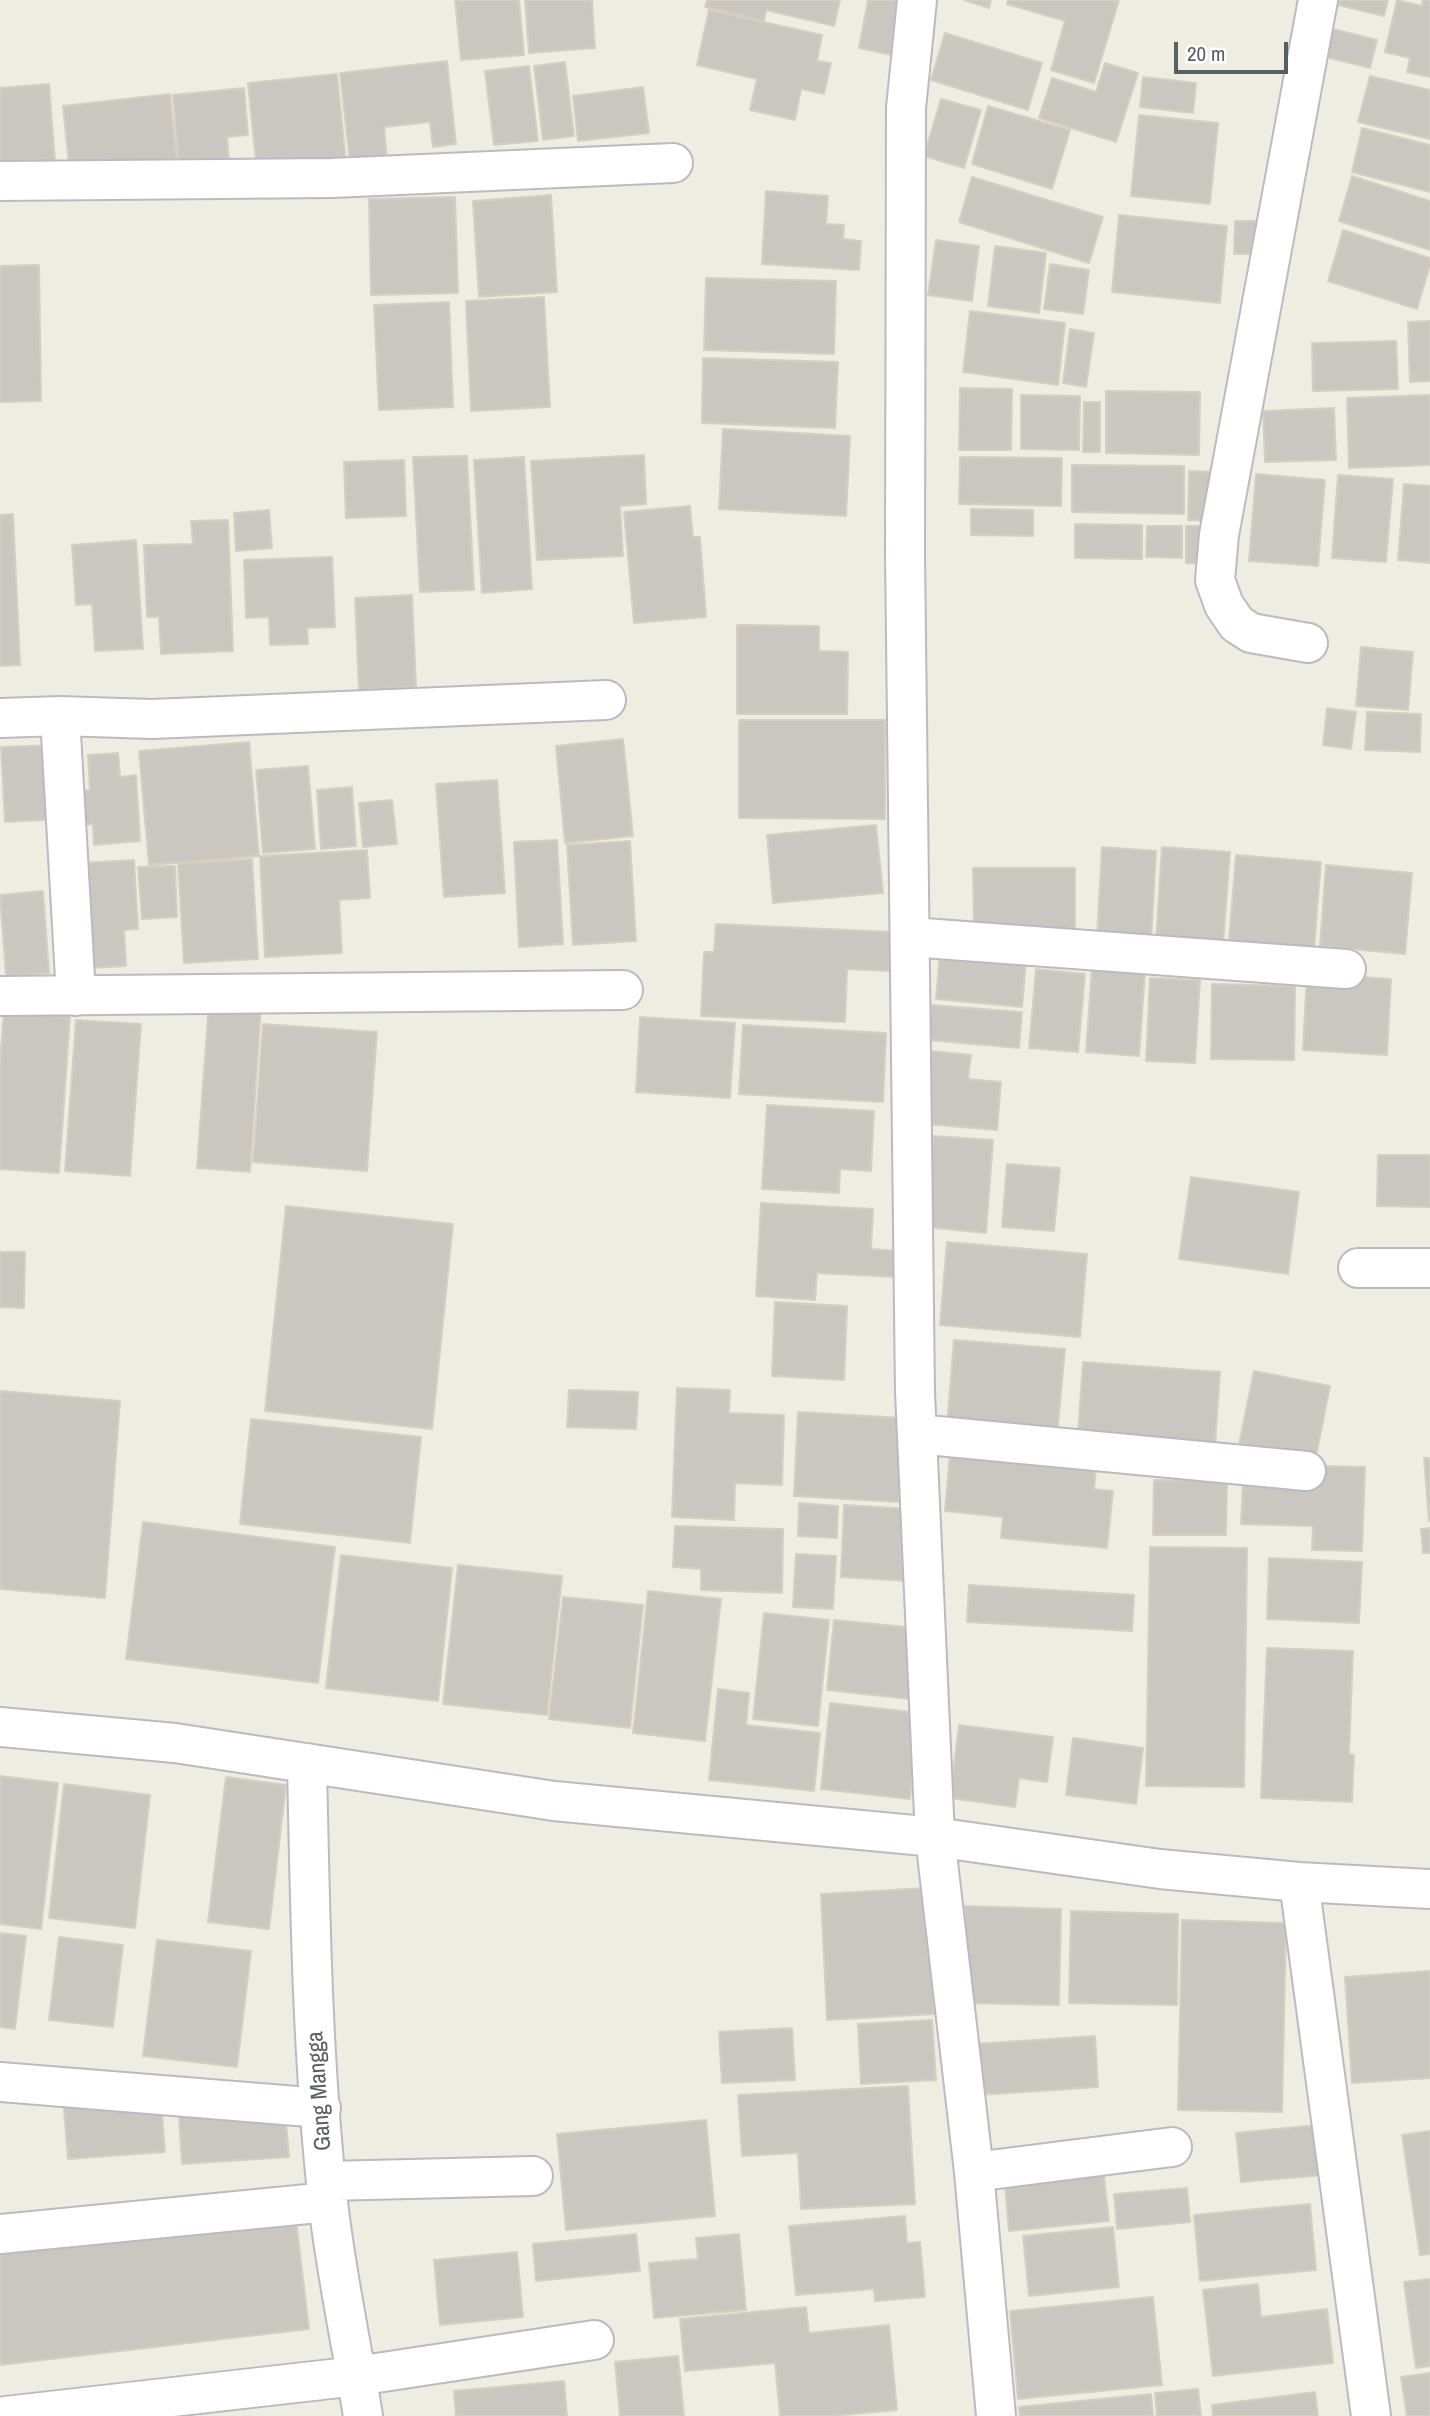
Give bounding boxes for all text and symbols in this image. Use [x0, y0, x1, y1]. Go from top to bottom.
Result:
scale bar [1178, 28, 1292, 72]
text: 20 m [1187, 39, 1225, 68]
street label: Gang Mangga [302, 2030, 338, 2152]

